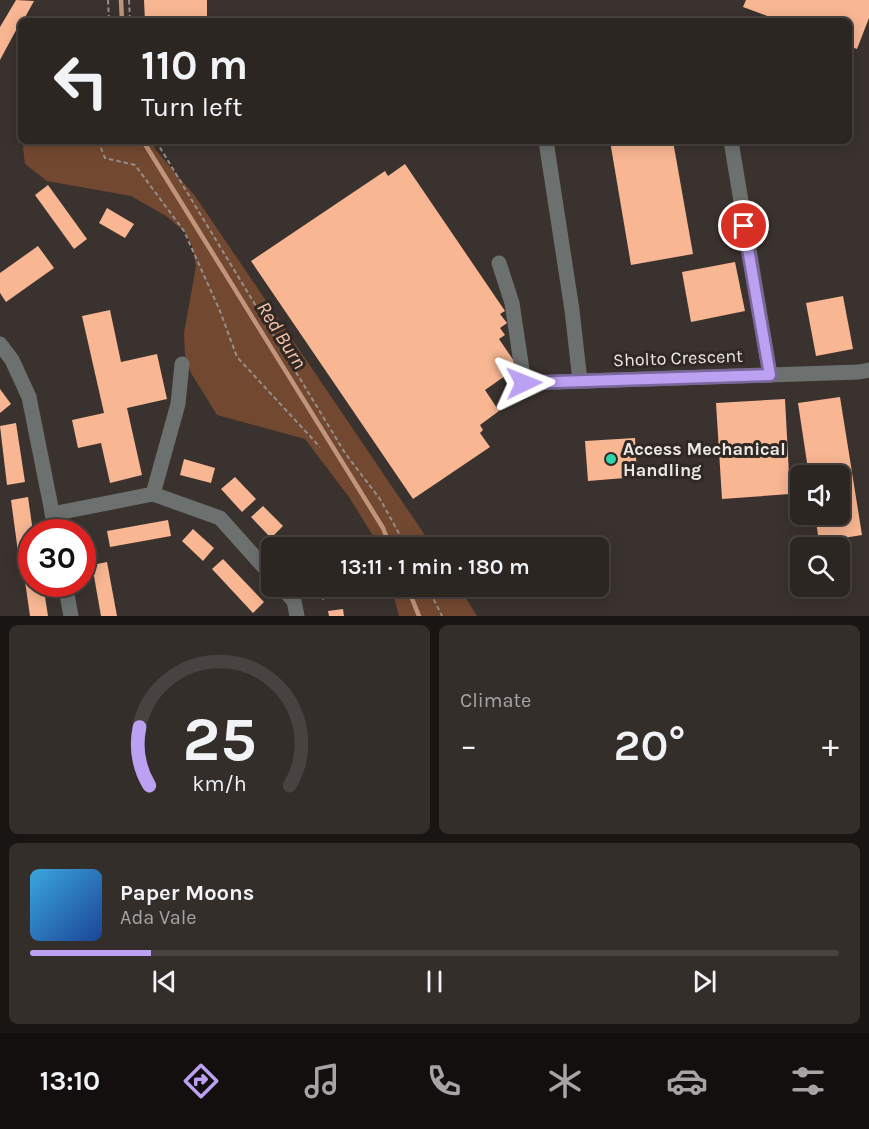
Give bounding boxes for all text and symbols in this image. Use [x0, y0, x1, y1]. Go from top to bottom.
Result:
text: 110 m [141, 40, 248, 90]
icon: left [42, 42, 120, 120]
text: Turn left [141, 91, 242, 123]
pin [718, 200, 769, 251]
icon: arrive [727, 209, 760, 242]
water label: Red Burn [252, 297, 311, 373]
street label: Sholto Crescent [613, 345, 744, 371]
position arrow [492, 351, 556, 415]
place label: Access Mechanical Handling [623, 438, 786, 481]
marker: Access Mechanical Handling [604, 452, 618, 466]
map controls [790, 465, 850, 597]
button: sound [790, 465, 850, 525]
speed limit sign: 30 [18, 519, 96, 597]
button: search [790, 537, 850, 597]
text: 13:11 · 1 min · 180 m [340, 554, 530, 580]
text: Climate [460, 689, 531, 712]
text: 25 [182, 703, 257, 776]
text: 20° [614, 719, 685, 771]
text: − [460, 726, 477, 764]
text: + [822, 726, 839, 764]
text: km/h [192, 772, 247, 797]
text: Paper Moons [120, 880, 254, 906]
text: Ada Vale [120, 906, 197, 929]
icon: previous [148, 965, 181, 998]
icon: pause [418, 965, 451, 998]
icon: next [688, 965, 721, 998]
icon: directions [180, 1060, 222, 1102]
icon: music [301, 1060, 343, 1102]
icon: phone [423, 1060, 465, 1102]
icon: climate [544, 1060, 586, 1102]
icon: car [666, 1060, 708, 1102]
icon: filters [787, 1060, 829, 1102]
text: 13:10 [40, 1065, 100, 1097]

